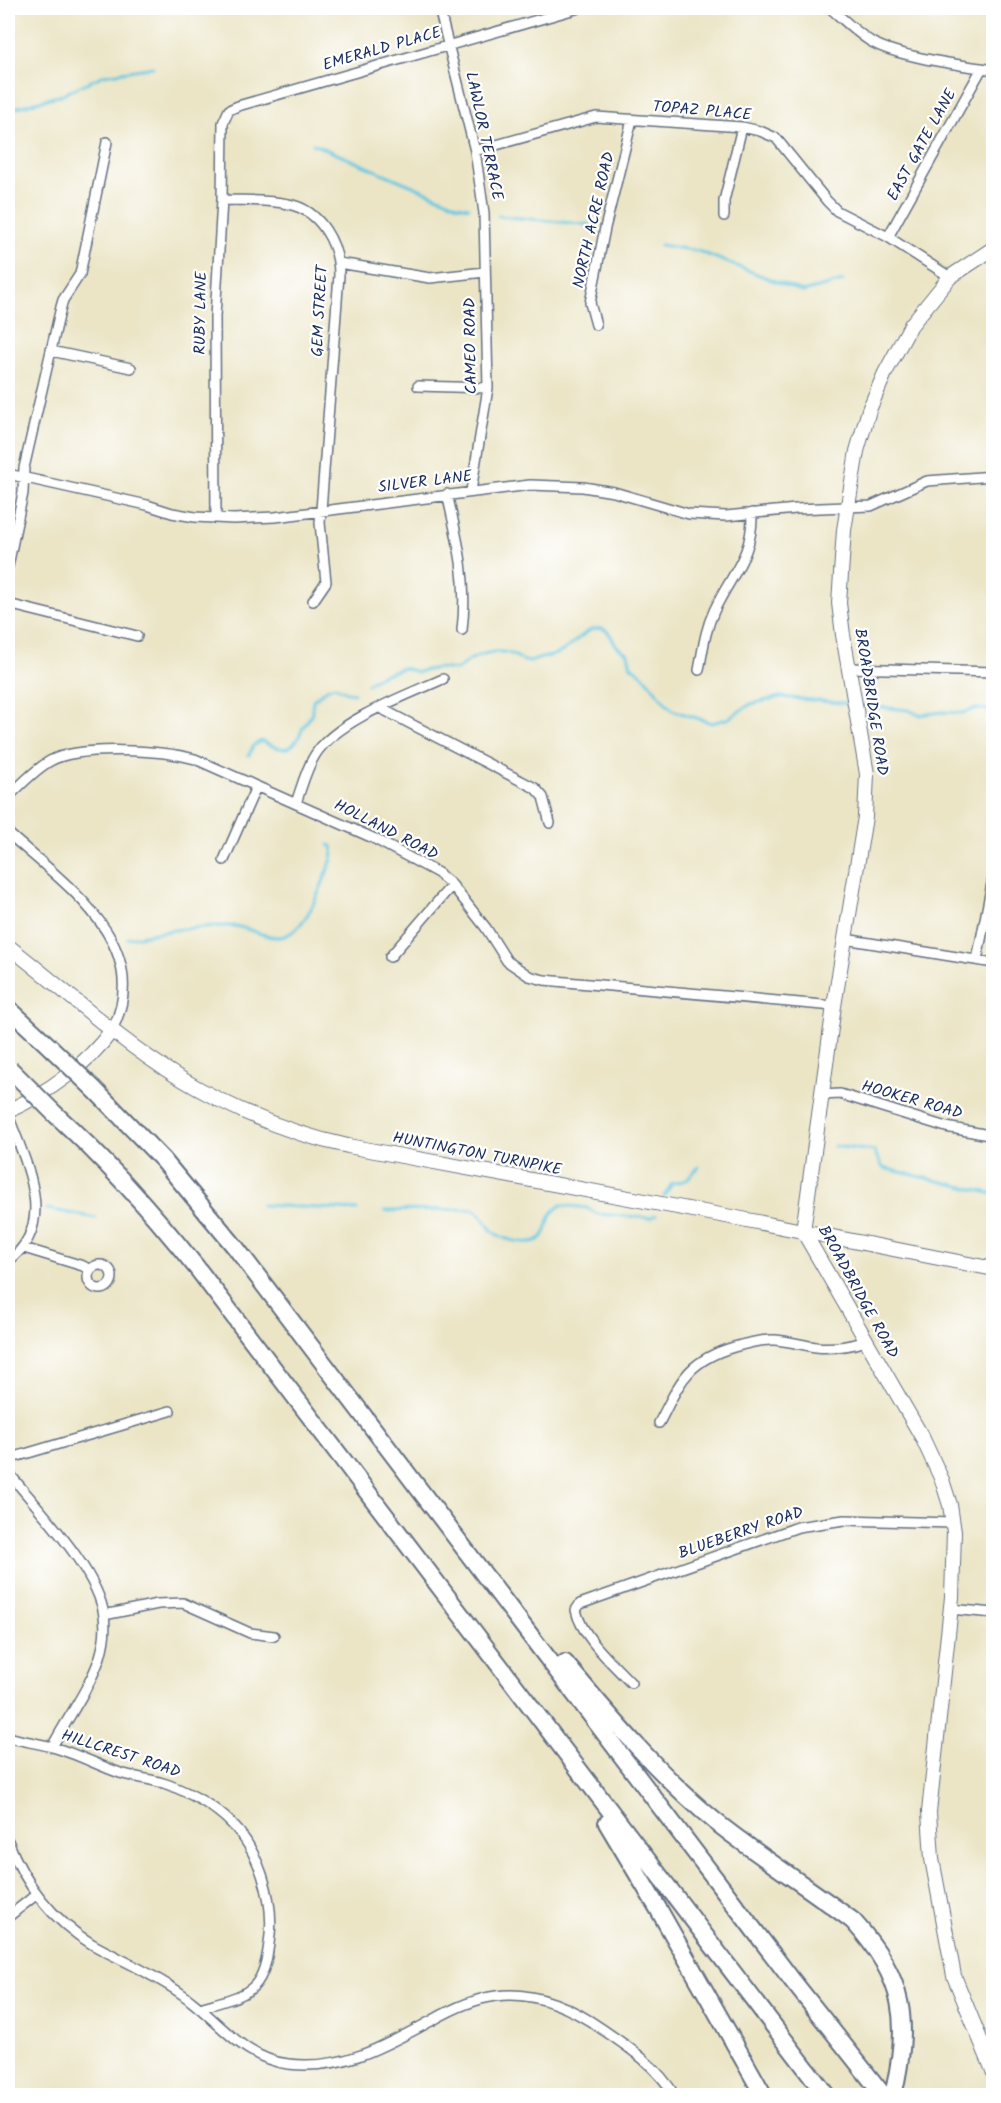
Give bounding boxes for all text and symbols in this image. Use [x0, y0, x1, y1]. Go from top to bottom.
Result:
street label: EMERALD PLACE [320, 20, 445, 78]
street label: LAWLOR TERRACE [458, 70, 510, 203]
street label: EAST GATE LANE [881, 84, 964, 206]
street label: TOPAZ PLACE [651, 94, 753, 128]
street label: NORTH ACRE ROAD [566, 149, 622, 291]
street label: GEM STREET [305, 263, 335, 358]
street label: RUBY LANE [188, 270, 214, 355]
street label: CAMEO ROAD [458, 297, 484, 395]
street label: SILVER LANE [377, 464, 474, 500]
street label: BROADBRIDGE ROAD [847, 626, 895, 778]
street label: HOLLAND ROAD [329, 793, 443, 867]
street label: HOOKER ROAD [859, 1074, 965, 1126]
street label: HUNTINGTON TURNPIKE [390, 1125, 564, 1183]
street label: BROADBRIDGE ROAD [811, 1221, 905, 1363]
street label: BLUEBERRY ROAD [675, 1500, 807, 1566]
street label: HILLCREST ROAD [58, 1723, 184, 1785]

